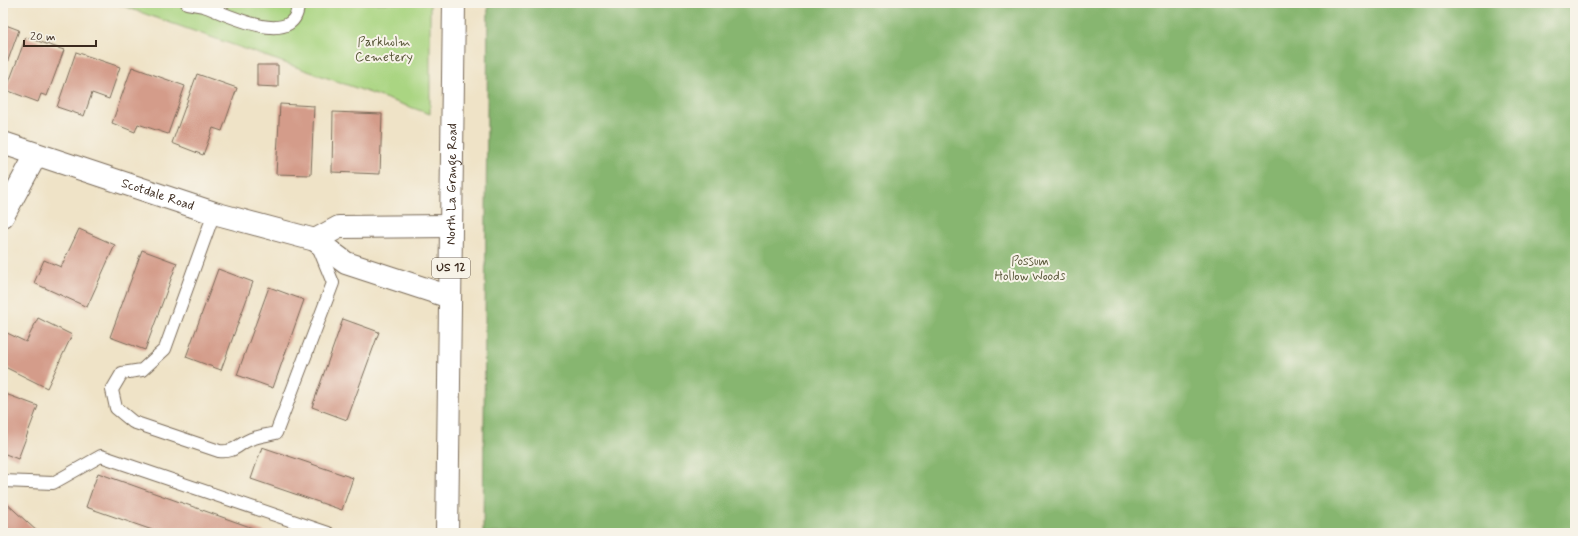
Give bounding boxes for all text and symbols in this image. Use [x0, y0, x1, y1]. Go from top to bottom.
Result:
scale bar [24, 22, 96, 48]
text: 20 m [30, 29, 56, 45]
park label: Parkholm Cemetery [355, 34, 413, 66]
street label: North La Grange Road [442, 123, 462, 245]
street label: Scotdale Road [119, 174, 196, 214]
park label: Possum Hollow Woods [994, 253, 1066, 285]
road number: US 12 [432, 258, 470, 278]

